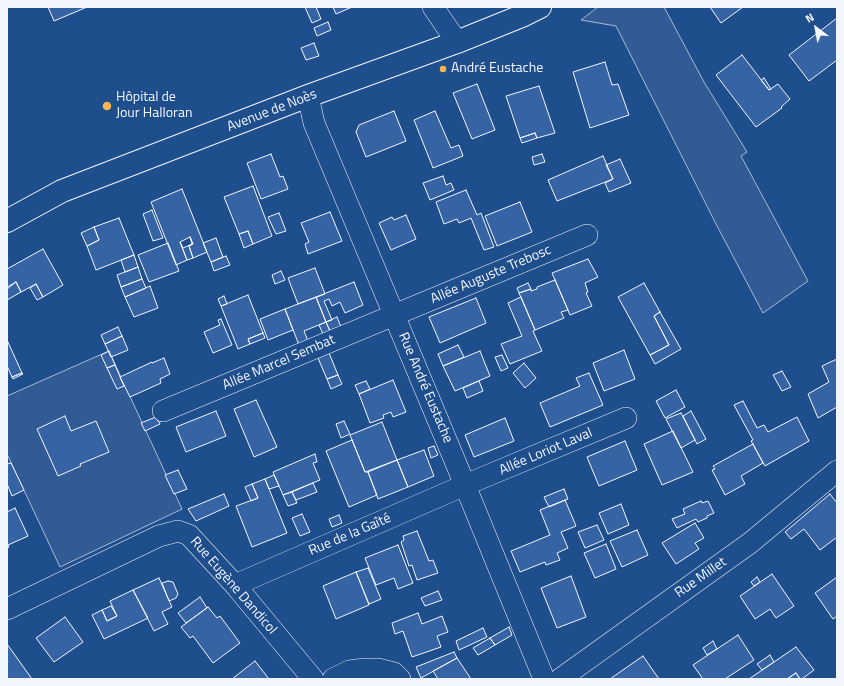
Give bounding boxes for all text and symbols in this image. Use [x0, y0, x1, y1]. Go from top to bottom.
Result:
north arrow [796, 8, 836, 48]
text: N [802, 9, 817, 27]
place label: André Eustache [451, 61, 543, 77]
marker: André Eustache [438, 64, 448, 74]
street label: Avenue de Noès [225, 86, 319, 136]
place label: Hôpital de Jour Halloran [116, 90, 192, 122]
marker: Hôpital de Jour Halloran [101, 100, 113, 112]
street label: Allée Auguste Trebosc [428, 242, 554, 308]
street label: Rue André Eustache [394, 330, 456, 446]
street label: Allée Marcel Sembat [220, 332, 338, 394]
street label: Allée Loriot Laval [497, 425, 595, 479]
street label: Rue de la Gaîté [306, 510, 394, 560]
street label: Rue Eugène Dandicol [186, 534, 280, 638]
street label: Rue Millet [672, 554, 730, 602]

